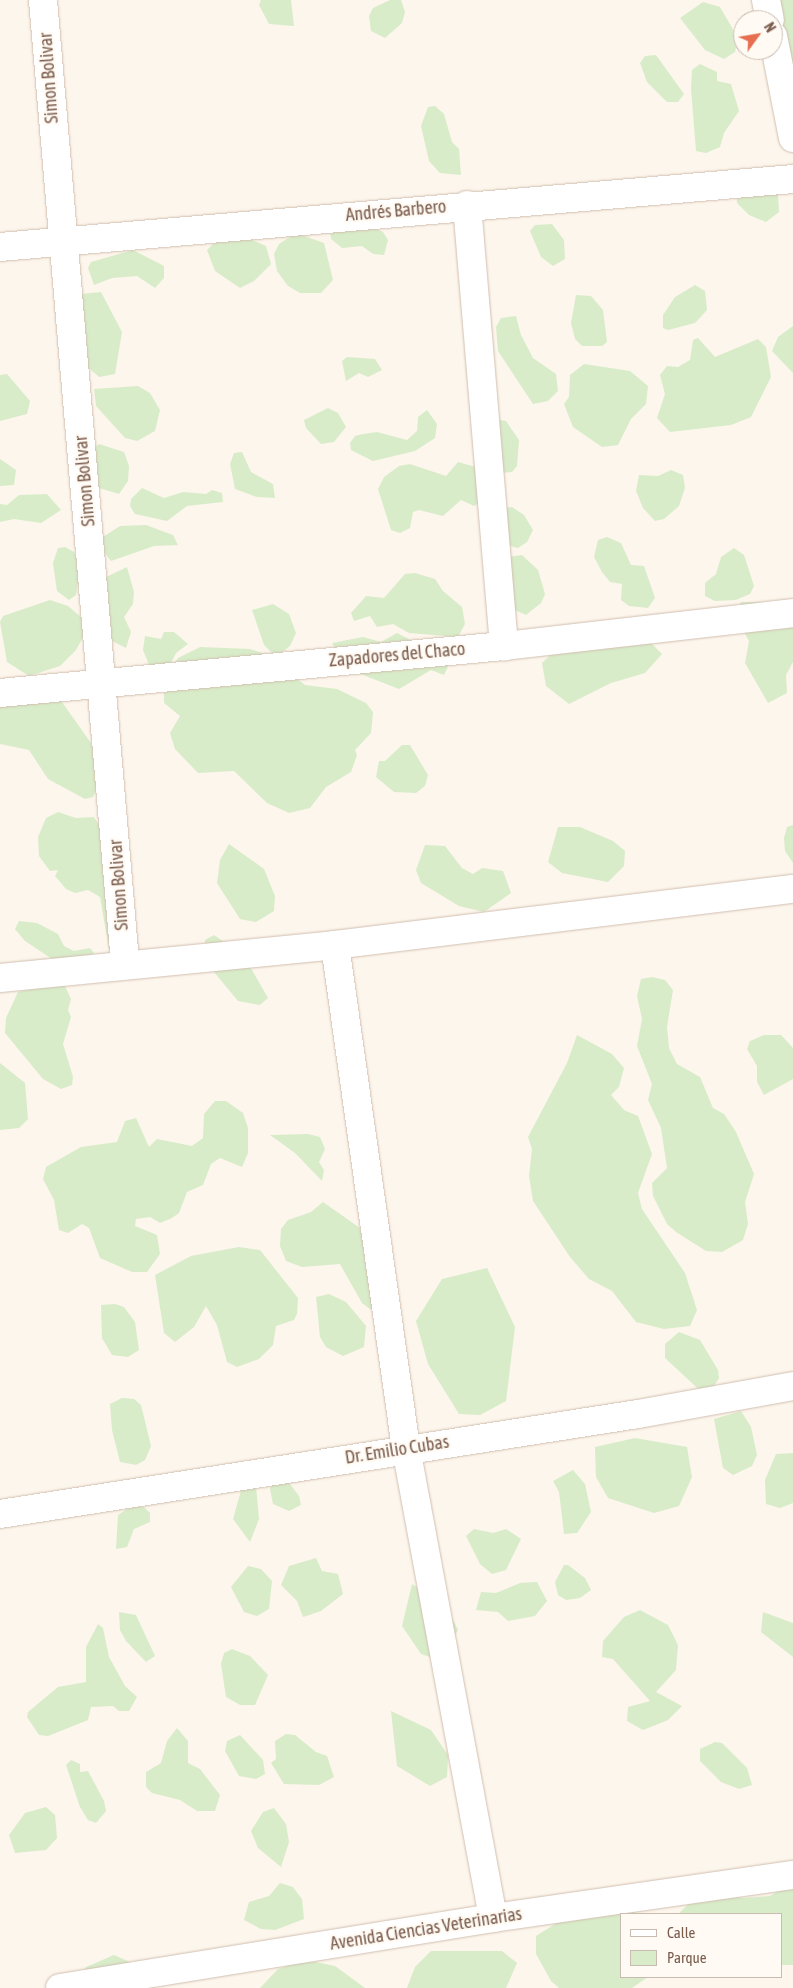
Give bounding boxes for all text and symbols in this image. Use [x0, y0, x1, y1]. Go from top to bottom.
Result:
north arrow [733, 10, 783, 60]
text: N [761, 20, 779, 35]
street label: Simon Bolivar [35, 32, 63, 124]
street label: Andrés Barbero [345, 196, 447, 226]
street label: Simon Bolivar [70, 435, 100, 527]
street label: Zapadores del Chaco [328, 638, 466, 672]
street label: Simon Bolivar [105, 839, 133, 931]
street label: Dr. Emilio Cubas [343, 1431, 451, 1469]
street label: Avenida Ciencias Veterinarias [329, 1903, 523, 1955]
legend [620, 1913, 783, 1978]
text: Calle [667, 1924, 695, 1941]
text: Parque [667, 1949, 707, 1966]

